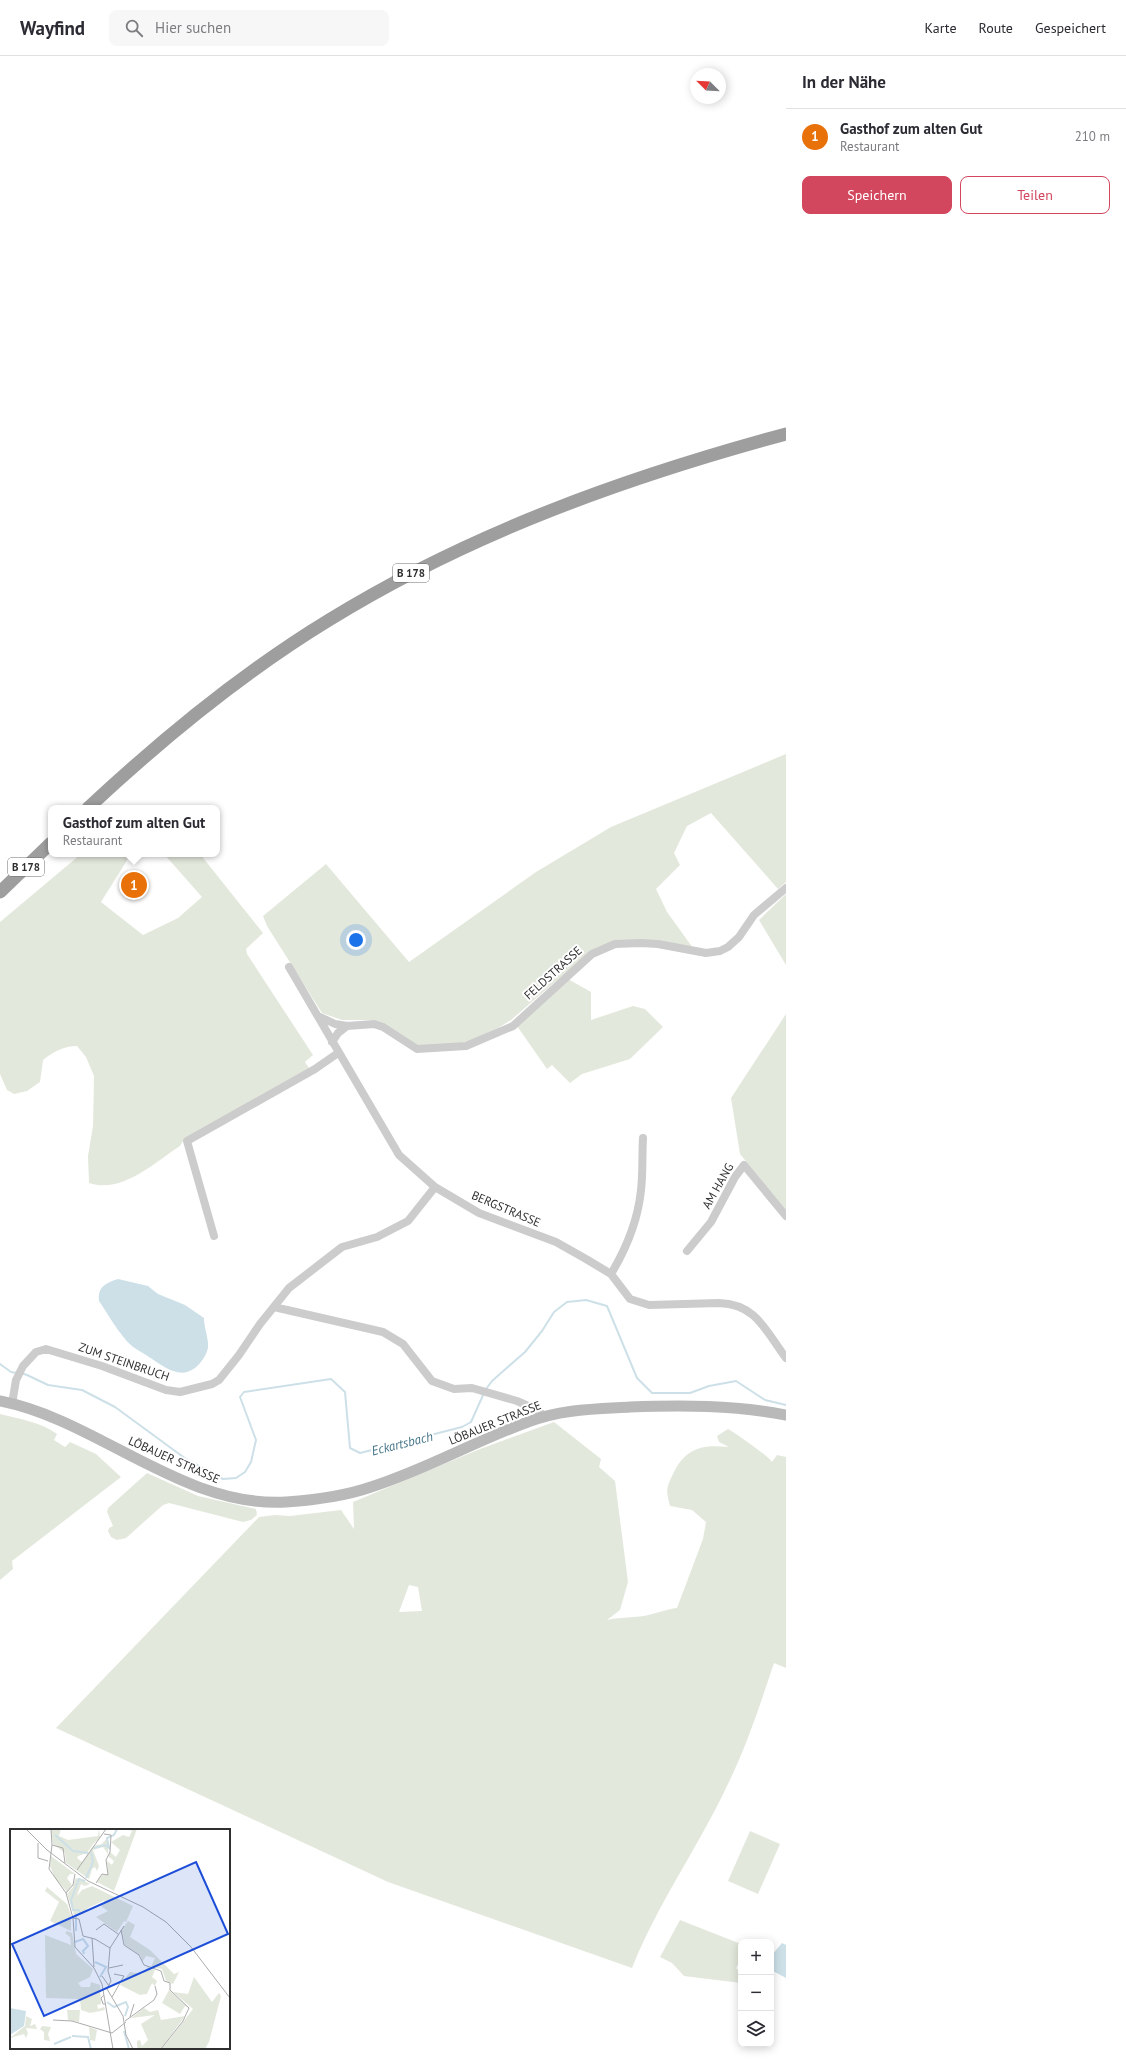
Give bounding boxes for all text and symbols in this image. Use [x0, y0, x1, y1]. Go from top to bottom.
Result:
search box [109, 10, 389, 46]
text: Wayfind [20, 16, 85, 40]
icon: search [123, 17, 145, 39]
text: Hier suchen [155, 18, 231, 37]
text: Karte [925, 19, 957, 37]
text: Route [979, 19, 1013, 37]
text: Gespeichert [1035, 19, 1106, 37]
north arrow [690, 68, 726, 104]
text: In der Nähe [802, 71, 886, 93]
text: Gasthof zum alten Gut [840, 119, 982, 138]
text: 1 [811, 128, 819, 145]
text: 210 m [1075, 128, 1110, 145]
text: Restaurant [840, 138, 899, 155]
button: Speichern [802, 176, 952, 214]
button: Teilen [960, 176, 1110, 214]
road number: B 178 [393, 564, 429, 582]
popup [48, 805, 220, 857]
text: Gasthof zum alten Gut [63, 813, 205, 832]
text: Restaurant [63, 832, 122, 849]
road number: B 178 [8, 858, 44, 876]
pin: 1 [121, 870, 147, 900]
your location [346, 930, 366, 950]
street label: FELDSTRASSE [521, 943, 585, 1003]
street label: AM HANG [699, 1160, 737, 1211]
street label: BERGSTRASSE [469, 1187, 543, 1230]
street label: ZUM STEINBRUCH [77, 1339, 172, 1384]
street label: LÖBAUER STRASSE [446, 1397, 543, 1448]
water label: Eckartsbach [370, 1428, 435, 1459]
street label: LÖBAUER STRASSE [126, 1433, 222, 1486]
inset map [10, 1829, 230, 2049]
map controls [738, 1939, 774, 2047]
button: + [738, 1939, 774, 1975]
button: − [738, 1975, 774, 2011]
button: layers [738, 2011, 774, 2047]

